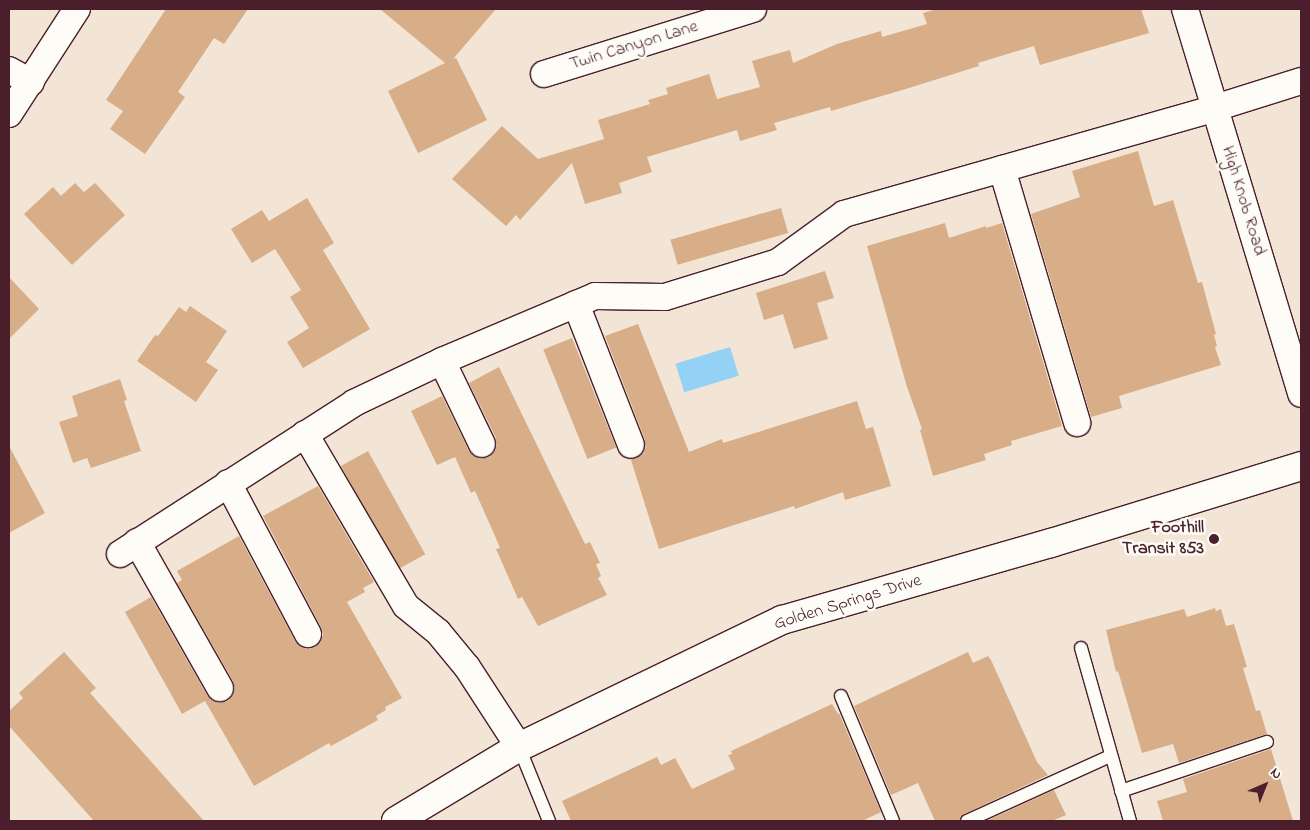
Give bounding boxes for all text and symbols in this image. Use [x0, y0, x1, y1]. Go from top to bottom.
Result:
street label: Twin Canyon Lane [567, 16, 701, 76]
street label: High Knob Road [1216, 143, 1270, 259]
place label: Foothill Transit 853 [1122, 518, 1204, 560]
marker: Foothill Transit 853 [1208, 533, 1220, 545]
street label: Golden Springs Drive [772, 570, 924, 636]
north arrow [1240, 760, 1290, 810]
text: N [1265, 763, 1286, 785]

